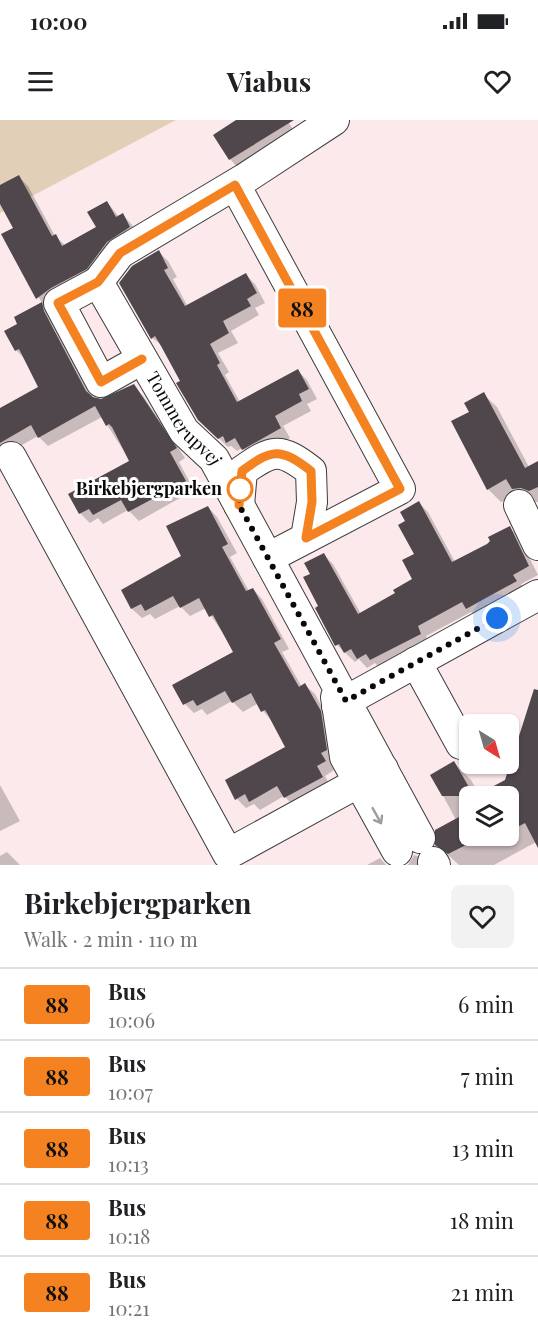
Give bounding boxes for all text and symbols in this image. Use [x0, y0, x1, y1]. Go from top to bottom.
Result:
text: 10:00 [30, 6, 87, 36]
text: Viabus [227, 63, 311, 99]
icon: menu [24, 65, 57, 98]
icon: heart [481, 65, 514, 98]
line badge: 88 [275, 288, 329, 327]
text: 88 [290, 294, 314, 322]
street label: Tommerupvej [141, 367, 228, 469]
place label: Birkebjergparken [76, 476, 222, 500]
marker: Birkebjergparken [227, 476, 253, 502]
your location [482, 603, 512, 633]
north arrow [459, 714, 519, 774]
map controls [459, 714, 519, 846]
button: layers [459, 786, 519, 846]
one-way arrow [372, 806, 383, 824]
text: Birkebjergparken [24, 884, 252, 921]
button: heart [451, 885, 514, 948]
text: Walk · 2 min · 110 m [24, 925, 198, 952]
text: Bus [108, 976, 146, 1006]
text: 6 min [458, 989, 514, 1019]
text: 88 [45, 990, 69, 1018]
text: 10:06 [108, 1006, 155, 1033]
text: Bus [108, 1048, 146, 1078]
text: 7 min [461, 1061, 514, 1091]
text: 88 [45, 1062, 69, 1090]
text: 10:07 [108, 1078, 153, 1105]
text: Bus [108, 1120, 146, 1150]
text: 13 min [452, 1133, 514, 1163]
text: 88 [45, 1134, 69, 1162]
text: 10:13 [108, 1150, 149, 1177]
text: Bus [108, 1192, 146, 1222]
text: 18 min [450, 1205, 514, 1235]
text: 88 [45, 1206, 69, 1234]
text: 10:18 [108, 1222, 151, 1249]
text: Bus [108, 1264, 146, 1294]
text: 21 min [451, 1277, 514, 1307]
text: 88 [45, 1278, 69, 1306]
text: 10:21 [108, 1294, 150, 1321]

